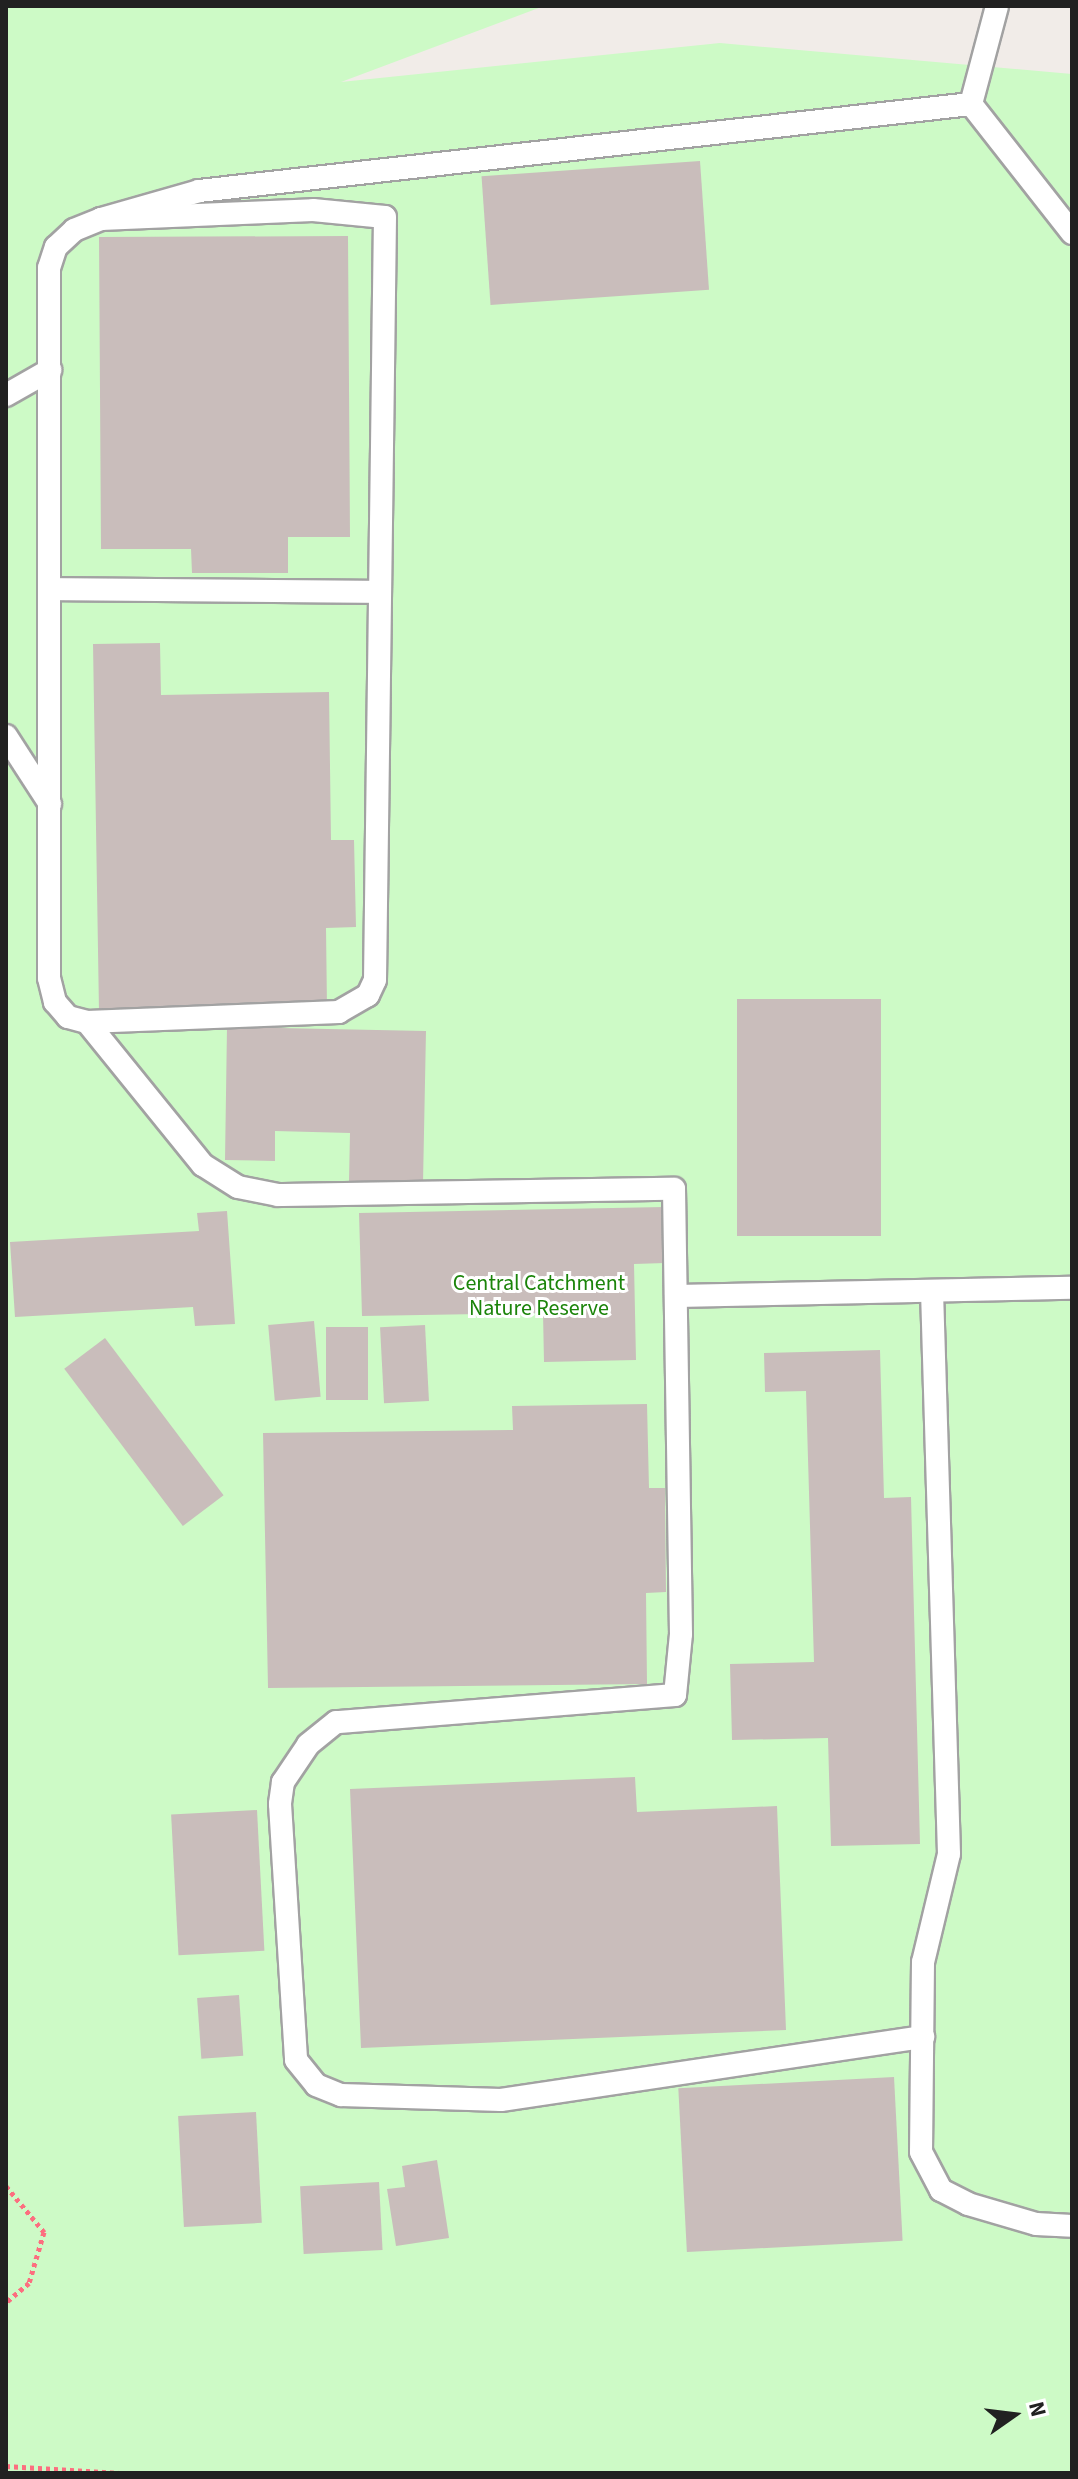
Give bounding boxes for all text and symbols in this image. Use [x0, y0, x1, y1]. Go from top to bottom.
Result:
park label: Central Catchment Nature Reserve [453, 1270, 625, 1322]
north arrow [974, 2375, 1054, 2455]
text: N [1020, 2398, 1055, 2420]

